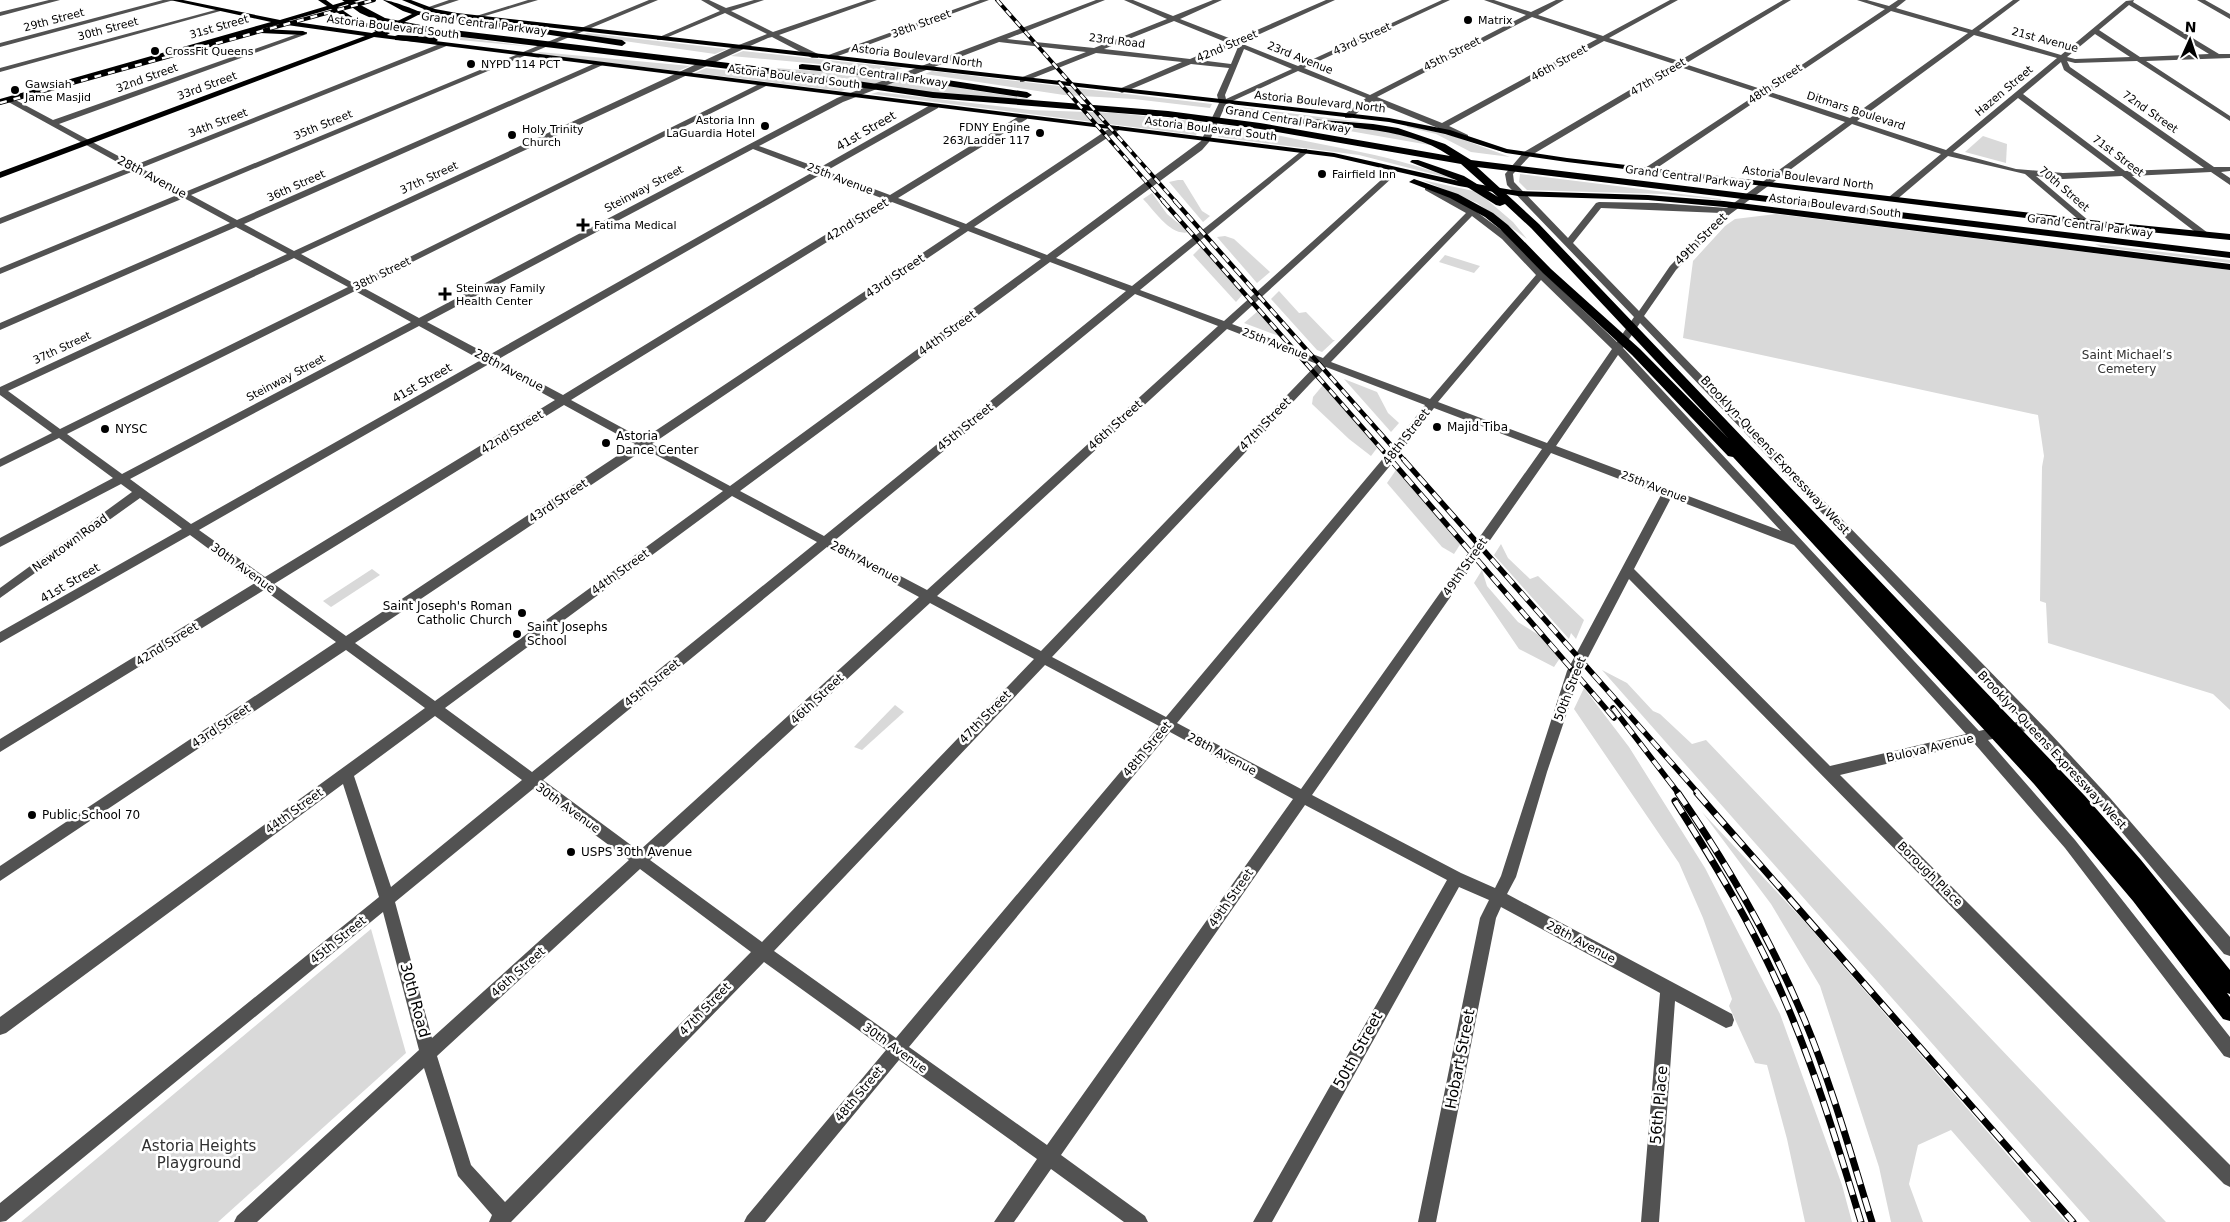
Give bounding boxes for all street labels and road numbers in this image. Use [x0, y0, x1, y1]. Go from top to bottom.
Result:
street label: 29th Street [22, 5, 86, 34]
street label: 38th Street [890, 7, 953, 41]
street label: Grand Central Parkway [420, 10, 548, 38]
street label: 31st Street [188, 12, 251, 42]
street label: Astoria Boulevard South [326, 12, 460, 42]
street label: 30th Street [76, 14, 140, 43]
street label: 43rd Street [1331, 20, 1394, 58]
street label: 21st Avenue [2010, 25, 2080, 55]
street label: 42nd Street [1195, 27, 1260, 65]
street label: 23rd Road [1088, 31, 1146, 51]
street label: 45th Street [1421, 34, 1483, 74]
street label: 23rd Avenue [1265, 39, 1335, 77]
street label: Astoria Boulevard North [851, 42, 983, 70]
street label: 46th Street [1529, 42, 1590, 84]
street label: 47th Street [1628, 55, 1689, 99]
street label: Grand Central Parkway [821, 60, 949, 90]
street label: 32nd Street [114, 61, 180, 95]
street label: 48th Street [1746, 61, 1805, 107]
street label: Astoria Boulevard South [727, 62, 861, 92]
street label: Hazen Street [1972, 63, 2036, 119]
street label: 33rd Street [176, 69, 239, 103]
street label: 72nd Street [2120, 88, 2181, 136]
street label: Astoria Boulevard North [1254, 89, 1386, 115]
street label: Ditmars Boulevard [1805, 89, 1907, 133]
street label: Grand Central Parkway [1224, 104, 1352, 136]
street label: 34th Street [187, 106, 250, 140]
street label: 35th Street [292, 107, 355, 143]
street label: 41st Street [834, 108, 899, 154]
street label: Astoria Boulevard South [1144, 114, 1278, 144]
street label: 71st Street [2090, 132, 2147, 180]
street label: 28th Avenue [115, 153, 189, 201]
street label: 37th Street [398, 159, 461, 197]
street label: 25th Avenue [805, 160, 875, 198]
street label: Steinway Street [602, 162, 686, 215]
street label: Grand Central Parkway [1624, 163, 1752, 191]
street label: Astoria Boulevard North [1742, 164, 1874, 192]
street label: 70th Street [2036, 164, 2092, 215]
street label: 36th Street [265, 167, 328, 205]
street label: Astoria Boulevard South [1768, 191, 1902, 221]
street label: 42nd Street [823, 195, 891, 245]
street label: 49th Street [1672, 210, 1730, 268]
street label: Grand Central Parkway [2026, 212, 2154, 240]
street label: 43rd Street [863, 251, 927, 301]
street label: 38th Street [351, 254, 413, 293]
street label: 44th Street [915, 307, 979, 359]
street label: 25th Avenue [1240, 325, 1310, 363]
street label: 37th Street [31, 329, 94, 367]
street label: 28th Avenue [472, 346, 546, 394]
street label: Steinway Street [244, 351, 328, 404]
street label: 41st Street [390, 360, 455, 406]
street label: Brooklyn-Queens Expressway West [1698, 373, 1852, 537]
street label: 47th Street [1236, 395, 1294, 453]
street label: 46th Street [1085, 397, 1145, 453]
street label: 45th Street [934, 400, 996, 454]
street label: 48th Street [1380, 406, 1433, 468]
street label: 42nd Street [478, 407, 546, 457]
street label: 25th Avenue [1619, 468, 1689, 506]
street label: 43rd Street [526, 476, 590, 526]
street label: Newtown Road [30, 511, 110, 575]
street label: 49th Street [1440, 535, 1490, 599]
street label: 28th Avenue [828, 538, 902, 586]
street label: 30th Avenue [208, 540, 278, 596]
street label: 44th Street [588, 546, 652, 598]
street label: 41st Street [38, 560, 103, 606]
street label: 42nd Street [133, 619, 201, 669]
street label: 50th Street [1551, 655, 1589, 723]
street label: 45th Street [621, 656, 683, 710]
street label: Brooklyn-Queens Expressway West [1975, 668, 2129, 832]
street label: 46th Street [787, 671, 847, 727]
street label: 47th Street [956, 688, 1014, 746]
street label: 43rd Street [189, 701, 253, 751]
street label: 48th Street [1120, 718, 1174, 779]
street label: 28th Avenue [1185, 730, 1259, 778]
street label: Bulova Avenue [1885, 731, 1975, 765]
street label: 30th Avenue [533, 780, 603, 836]
street label: 44th Street [262, 785, 326, 837]
street label: Borough Place [1895, 839, 1965, 909]
street label: 49th Street [1206, 866, 1256, 930]
street label: 45th Street [307, 913, 369, 967]
street label: 28th Avenue [1544, 918, 1618, 966]
street label: 46th Street [488, 944, 548, 1000]
street label: 30th Road [396, 961, 434, 1039]
street label: 47th Street [676, 980, 734, 1038]
street label: Hobart Street [1441, 1007, 1479, 1111]
street label: 50th Street [1330, 1008, 1386, 1091]
street label: 30th Avenue [860, 1020, 930, 1076]
street label: 48th Street [832, 1063, 886, 1124]
street label: 56th Place [1647, 1065, 1671, 1145]

